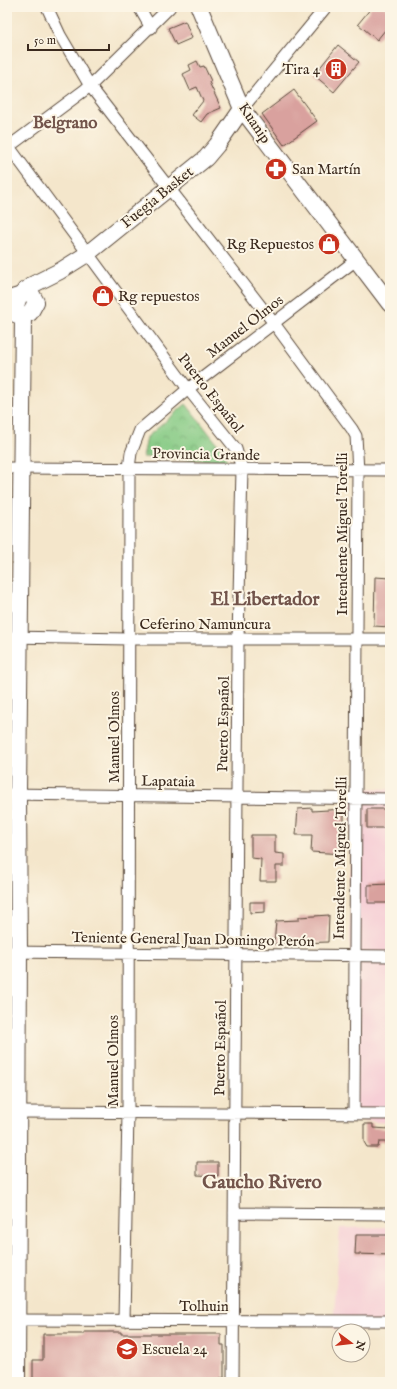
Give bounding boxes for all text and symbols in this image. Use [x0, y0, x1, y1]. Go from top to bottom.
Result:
scale bar [28, 26, 109, 52]
text: 50 m [34, 33, 56, 48]
building icon: Tira 4 [323, 56, 349, 82]
place label: Tira 4 [282, 60, 321, 79]
street label: Kuanip [234, 99, 275, 147]
district label: Belgrano [33, 113, 97, 134]
pharmacy icon: San Martín [263, 156, 289, 182]
place label: San Martín [292, 160, 361, 179]
street label: Fuegia Basket [117, 162, 197, 232]
shop icon: Rg Repuestos [316, 231, 342, 257]
place label: Rg Repuestos [227, 235, 314, 254]
shop icon: Rg repuestos [90, 283, 116, 309]
place label: Rg repuestos [118, 287, 200, 306]
street label: Manuel Olmos [203, 291, 287, 362]
street label: Puerto Español [174, 350, 248, 438]
street label: Provincia Grande [152, 444, 260, 465]
street label: Intendente Miguel Torelli [333, 452, 352, 616]
district label: El Libertador [211, 588, 320, 612]
street label: Ceferino Namuncura [139, 615, 271, 634]
street label: Puerto Español [213, 675, 234, 772]
street label: Manuel Olmos [105, 691, 124, 783]
street label: Lapataia [141, 772, 196, 791]
street label: Intendente Miguel Torelli [330, 776, 351, 940]
street label: Teniente General Juan Domingo Perón [71, 928, 315, 951]
street label: Puerto Español [210, 999, 231, 1096]
street label: Manuel Olmos [104, 1015, 123, 1107]
district label: Gaucho Rivero [202, 1171, 322, 1195]
street label: Tolhuin [179, 1297, 229, 1316]
north arrow [331, 1323, 371, 1363]
school or university icon: Escuela 24 [114, 1336, 140, 1362]
text: N [352, 1338, 368, 1352]
place label: Escuela 24 [142, 1340, 208, 1359]

